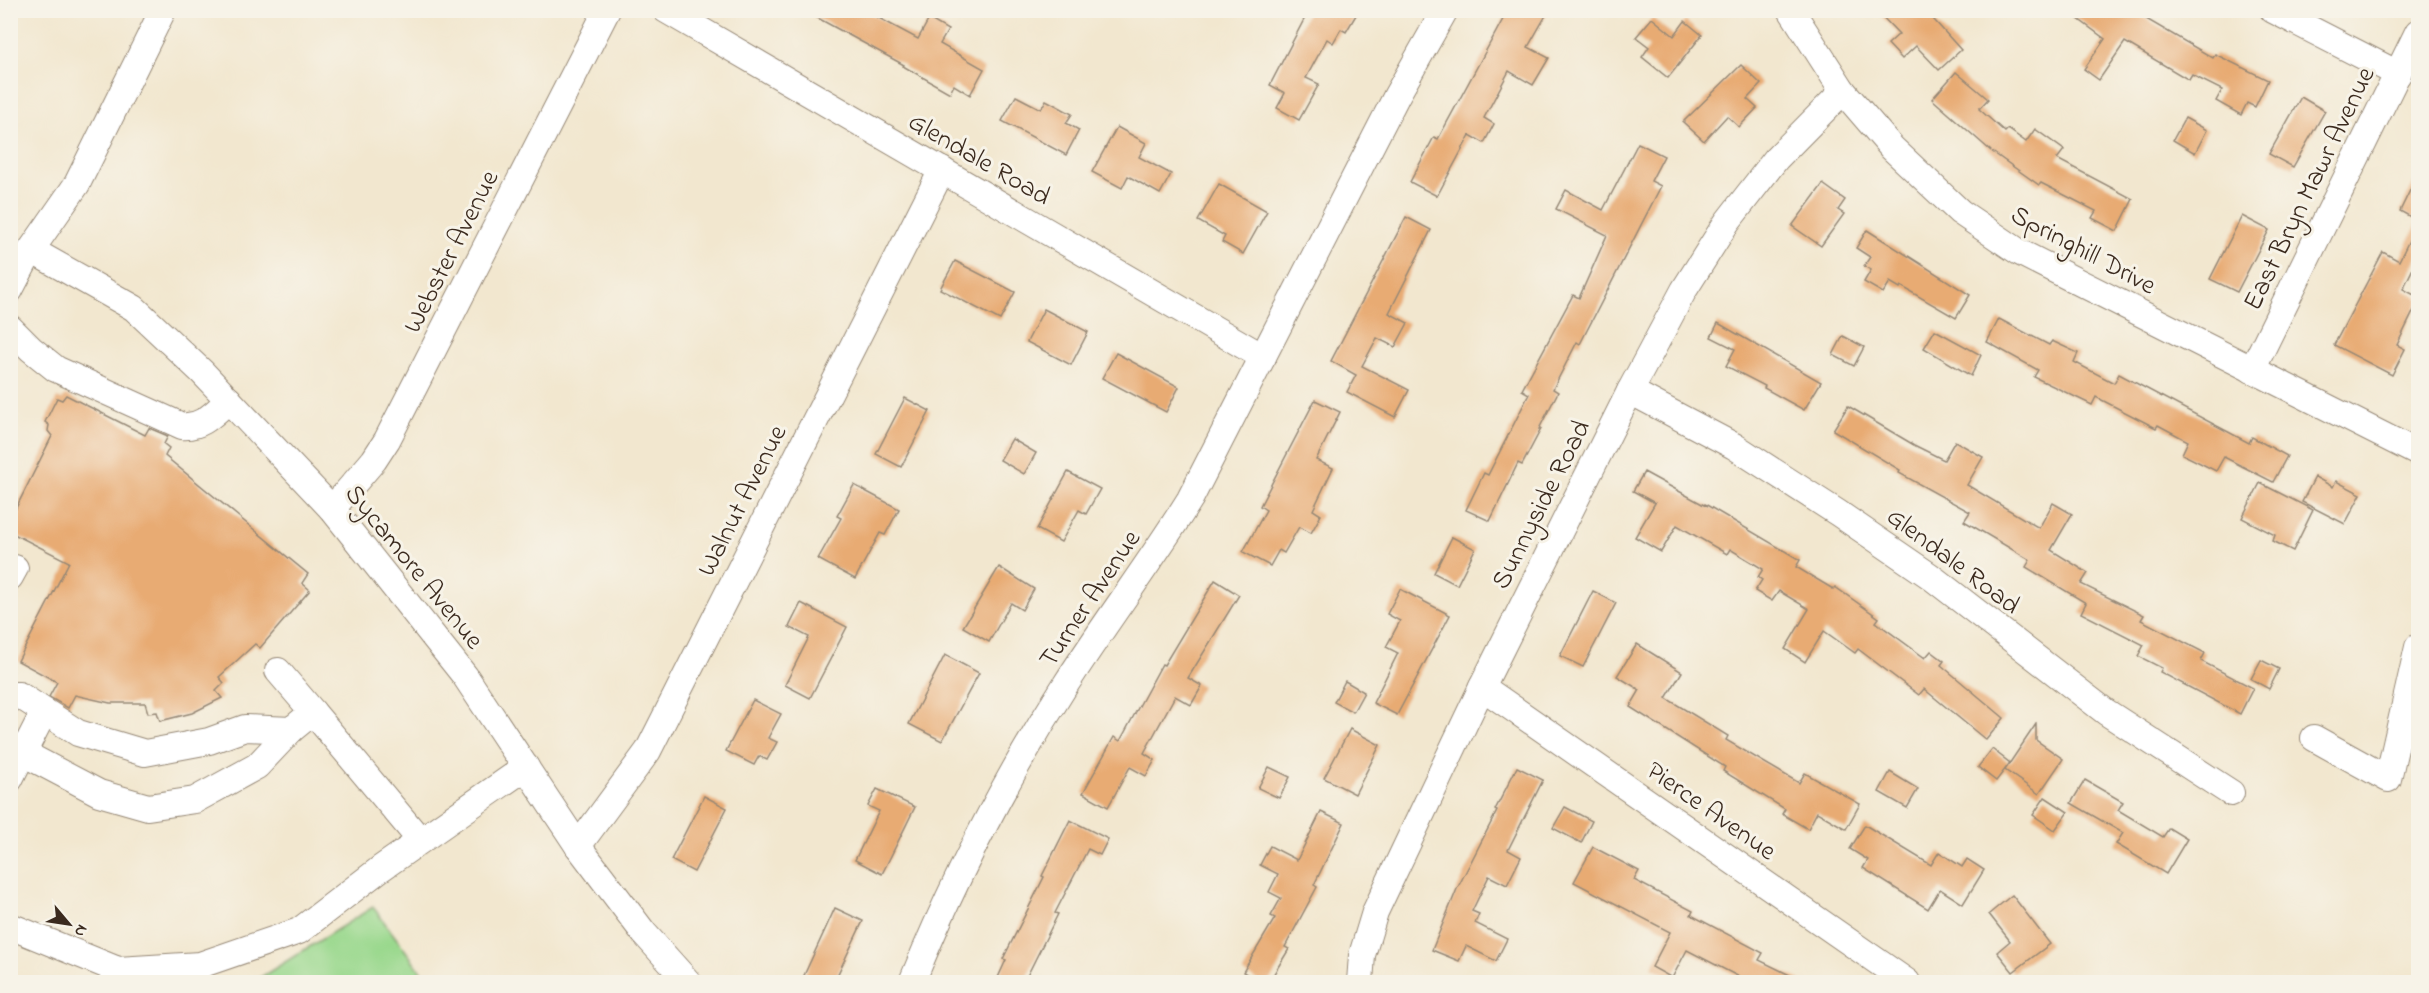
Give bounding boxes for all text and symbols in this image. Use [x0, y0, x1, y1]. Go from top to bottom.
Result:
street label: East Bryn Mawr Avenue [2234, 60, 2387, 317]
street label: Glendale Road [900, 104, 1057, 217]
street label: Webster Avenue [394, 163, 510, 340]
street label: Springhill Drive [2003, 197, 2163, 306]
street label: Sunnyside Road [1483, 414, 1602, 597]
street label: Walnut Avenue [688, 418, 799, 584]
street label: Sycamore Avenue [334, 477, 493, 659]
street label: Glendale Road [1877, 499, 2028, 625]
street label: Turner Avenue [1030, 522, 1152, 676]
street label: Pierce Avenue [1638, 753, 1784, 872]
north arrow [39, 894, 99, 954]
text: N [67, 920, 93, 941]

